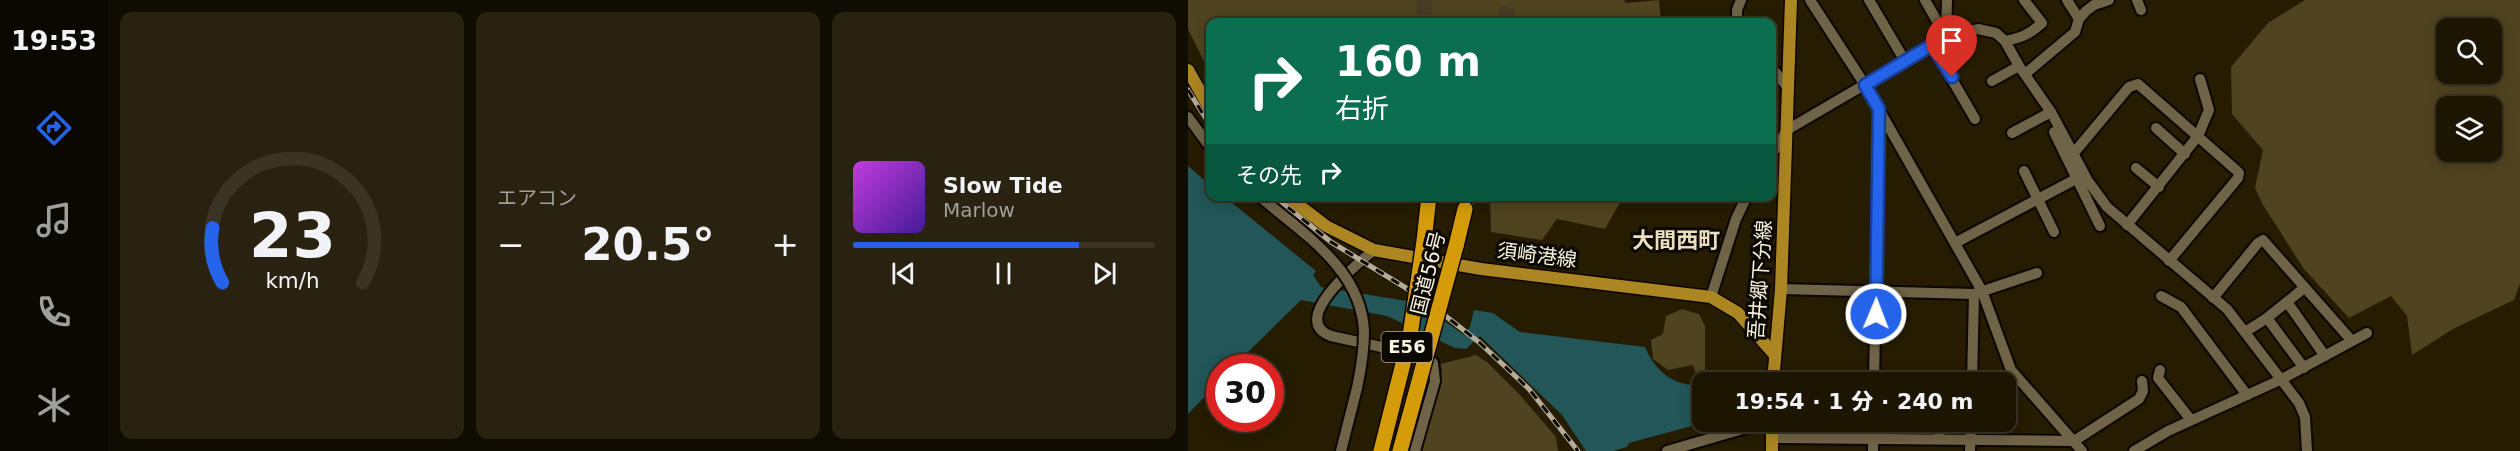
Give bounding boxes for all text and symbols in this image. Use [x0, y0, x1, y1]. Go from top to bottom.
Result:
pin [1926, 15, 1977, 77]
map controls [2436, 18, 2502, 162]
button: search [2436, 18, 2502, 84]
icon: arrive [1935, 24, 1968, 57]
text: 19:53 [11, 25, 97, 56]
text: 160 m [1335, 37, 1481, 86]
icon: right [1236, 42, 1314, 120]
text: 右折 [1335, 93, 1389, 124]
button: layers [2436, 96, 2502, 162]
icon: directions [33, 107, 75, 149]
icon: right [1314, 156, 1347, 189]
text: その先 [1236, 163, 1302, 188]
text: Slow Tide [943, 173, 1063, 198]
text: エアコン [497, 186, 577, 210]
text: Marlow [943, 198, 1015, 222]
icon: music [33, 199, 75, 241]
text: 23 [249, 199, 335, 272]
text: 20.5° [581, 218, 715, 271]
street label: 吾井郷下分線 [1744, 219, 1776, 341]
text: − [497, 225, 525, 264]
text: + [771, 225, 799, 264]
district label: 大間西町 [1632, 228, 1720, 253]
street label: 国道56号 [1406, 229, 1450, 317]
street label: 須崎港線 [1496, 238, 1578, 272]
icon: previous [887, 257, 920, 290]
icon: pause [987, 257, 1020, 290]
icon: next [1088, 257, 1121, 290]
text: km/h [265, 268, 319, 293]
position arrow [1844, 282, 1908, 346]
icon: phone [33, 291, 75, 333]
road number: E56 [1382, 332, 1432, 362]
speed limit sign: 30 [1206, 354, 1284, 432]
icon: climate [33, 384, 75, 426]
text: 19:54 · 1 分 · 240 m [1735, 389, 1973, 414]

